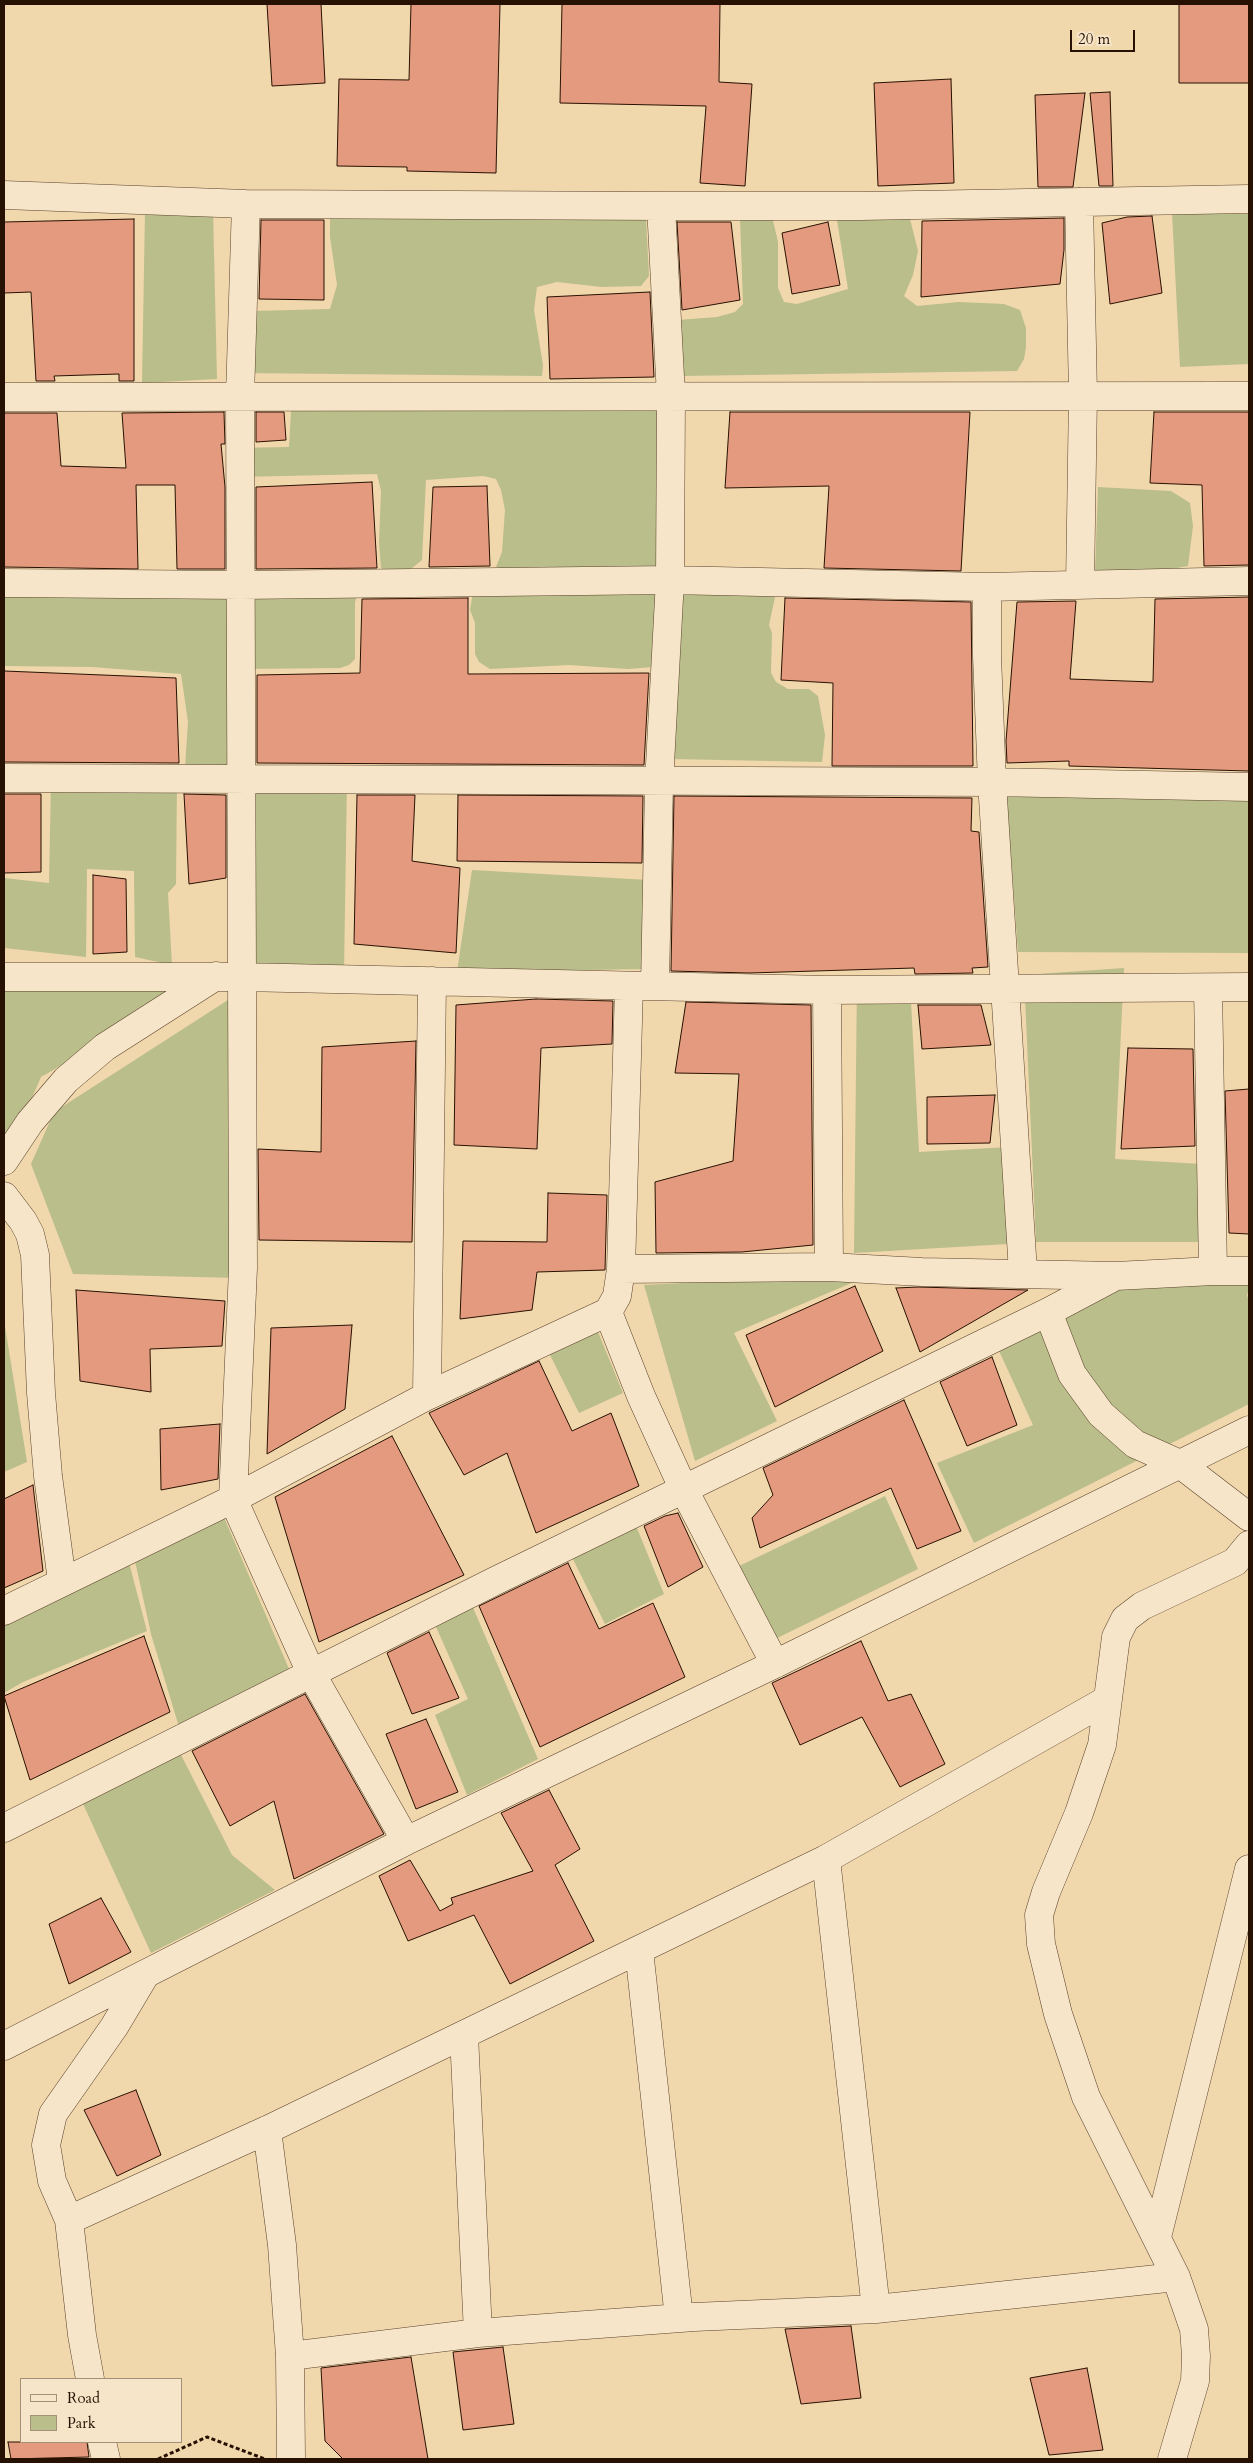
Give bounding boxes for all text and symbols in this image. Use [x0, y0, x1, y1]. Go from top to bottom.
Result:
scale bar [1073, 20, 1138, 52]
text: 20 m [1078, 29, 1110, 49]
legend [20, 2378, 182, 2443]
text: Road [67, 2388, 100, 2408]
text: Park [67, 2413, 96, 2433]

